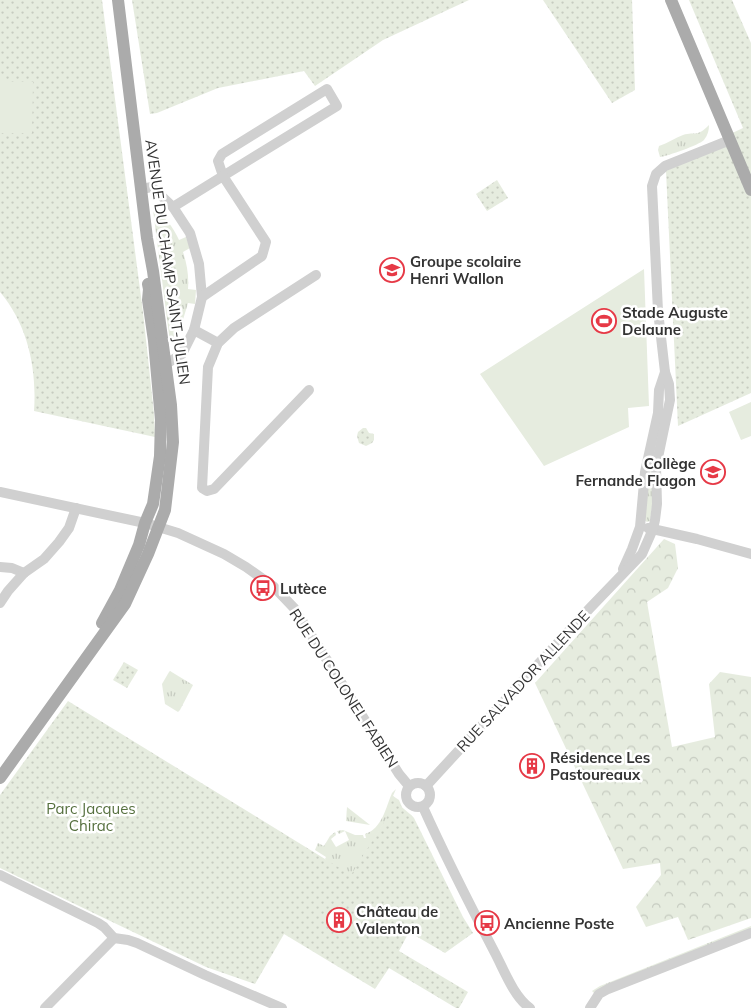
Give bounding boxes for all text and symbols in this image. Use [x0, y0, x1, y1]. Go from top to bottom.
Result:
street label: AVENUE DU CHAMP SAINT-JULIEN [141, 138, 195, 386]
place label: Groupe scolaire Henri Wallon [410, 252, 521, 288]
school or university icon: Groupe scolaire Henri Wallon [379, 257, 405, 283]
place label: Stade Auguste Delaune [622, 303, 728, 339]
sports icon: Stade Auguste Delaune [591, 308, 617, 334]
place label: Collège Fernande Flagon [576, 454, 696, 490]
school or university icon: Collège Fernande Flagon [700, 459, 726, 485]
bus stop icon: Lutèce [250, 575, 276, 601]
place label: Lutèce [280, 579, 327, 598]
street label: RUE DU COLONEL FABIEN [285, 605, 403, 771]
street label: RUE SALVADOR ALLENDE [453, 606, 594, 756]
place label: Résidence Les Pastoureaux [550, 748, 650, 784]
building icon: Résidence Les Pastoureaux [519, 753, 545, 779]
park label: Parc Jacques Chirac [46, 799, 136, 835]
place label: Château de Valenton [355, 902, 438, 938]
building icon: Château de Valenton [326, 907, 352, 933]
bus stop icon: Ancienne Poste [474, 910, 500, 936]
place label: Ancienne Poste [504, 914, 614, 933]

